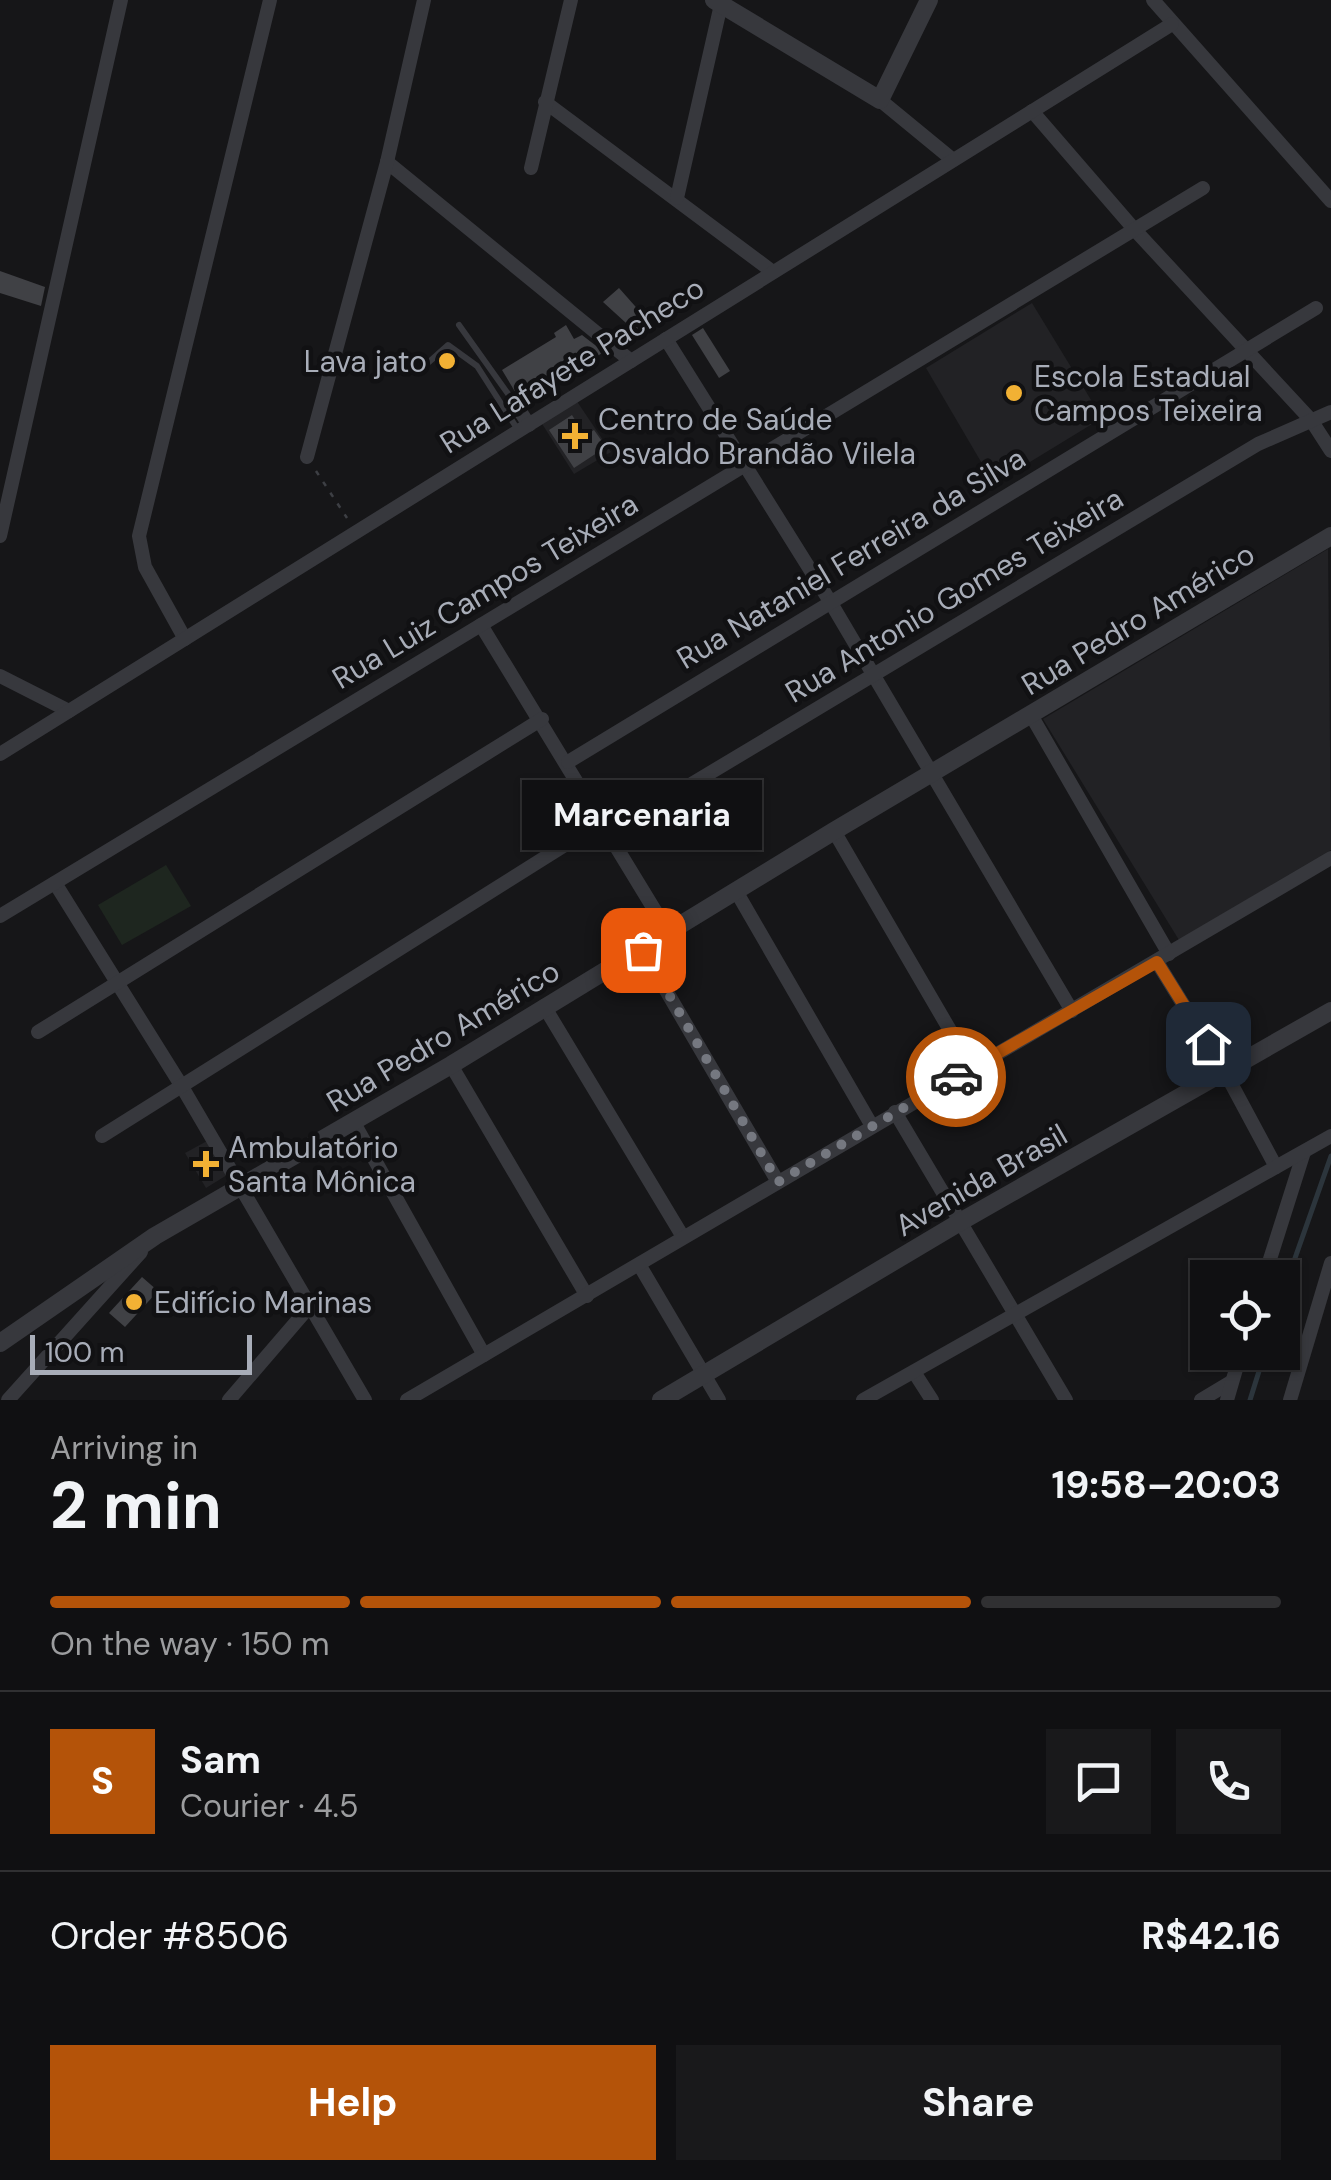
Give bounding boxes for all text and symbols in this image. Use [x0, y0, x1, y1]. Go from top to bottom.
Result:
street label: Rua Lafayete Pacheco [433, 268, 711, 462]
place label: Lava jato [304, 342, 427, 381]
marker: Lava jato [436, 350, 458, 372]
place label: Escola Estadual Campos Teixeira [1034, 357, 1262, 430]
marker: Escola Estadual Campos Teixeira [1003, 382, 1025, 404]
place label: Centro de Saúde Osvaldo Brandão Vilela [598, 400, 916, 473]
marker: Centro de Saúde Osvaldo Brandão Vilela [562, 423, 588, 449]
street label: Rua Nataniel Ferreira da Silva [670, 438, 1032, 678]
street label: Rua Antonio Gomes Teixeira [778, 479, 1130, 711]
street label: Rua Luiz Campos Teixeira [325, 484, 645, 698]
street label: Rua Pedro Américo [1014, 534, 1262, 704]
callout: Marcenaria [523, 780, 763, 850]
text: Marcenaria [553, 794, 731, 836]
pin [601, 908, 686, 993]
icon: bag [616, 923, 671, 978]
street label: Rua Pedro Américo [319, 951, 567, 1121]
pin [1166, 1002, 1251, 1087]
icon: home [1181, 1017, 1236, 1072]
courier [906, 1027, 1006, 1127]
icon: car [929, 1050, 984, 1105]
street label: Avenida Brasil [888, 1115, 1074, 1245]
place label: Ambulatório Santa Mônica [228, 1128, 416, 1201]
marker: Ambulatório Santa Mônica [193, 1151, 219, 1177]
map controls [1190, 1260, 1300, 1370]
button: locate [1190, 1260, 1300, 1370]
place label: Edifício Marinas [154, 1283, 372, 1322]
marker: Edifício Marinas [123, 1291, 145, 1313]
scale bar [30, 1330, 252, 1374]
text: 100 m [45, 1334, 124, 1371]
text: Arriving in [50, 1427, 198, 1469]
text: 19:58–20:03 [1051, 1460, 1281, 1510]
text: 2 min [50, 1464, 222, 1548]
text: On the way · 150 m [50, 1623, 330, 1665]
button: chat [1046, 1729, 1151, 1834]
button: phone [1176, 1729, 1281, 1834]
text: Sam [180, 1735, 261, 1785]
text: S [91, 1756, 114, 1806]
text: Courier · 4.5 [180, 1785, 358, 1827]
text: Order #8506 [50, 1911, 289, 1961]
text: R$42.16 [1141, 1911, 1281, 1961]
button: Help [50, 2045, 656, 2160]
button: Share [676, 2045, 1281, 2160]

